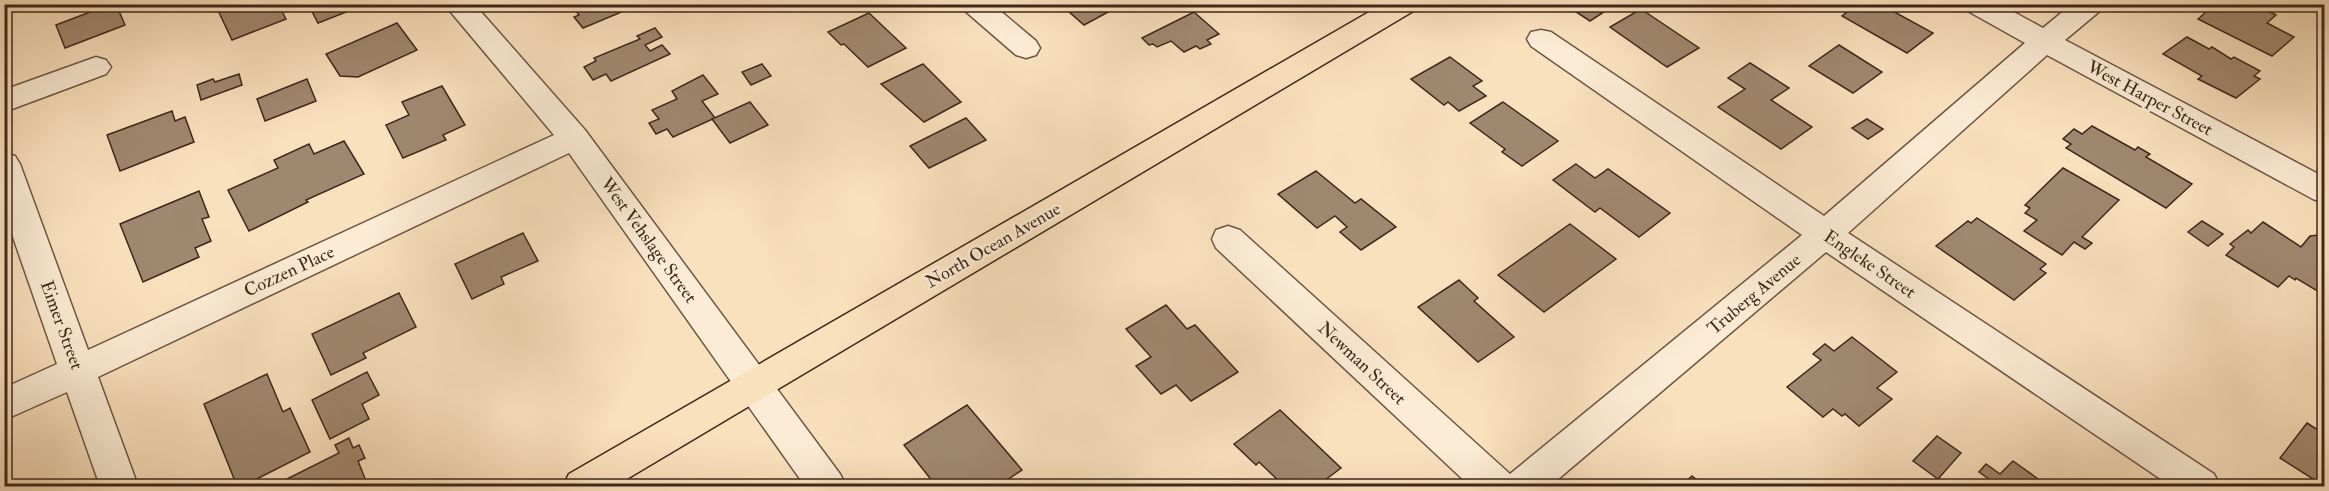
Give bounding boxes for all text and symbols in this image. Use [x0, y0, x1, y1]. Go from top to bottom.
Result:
street label: West Harper Street [2082, 55, 2217, 141]
street label: West Vehslage Street [595, 172, 702, 308]
street label: North Ocean Avenue [922, 197, 1065, 293]
street label: Engleke Street [1819, 225, 1920, 304]
street label: Cozzen Place [240, 240, 339, 302]
street label: Truberg Avenue [1703, 248, 1806, 340]
street label: Eimer Street [35, 278, 88, 373]
street label: Newman Street [1313, 317, 1411, 410]

